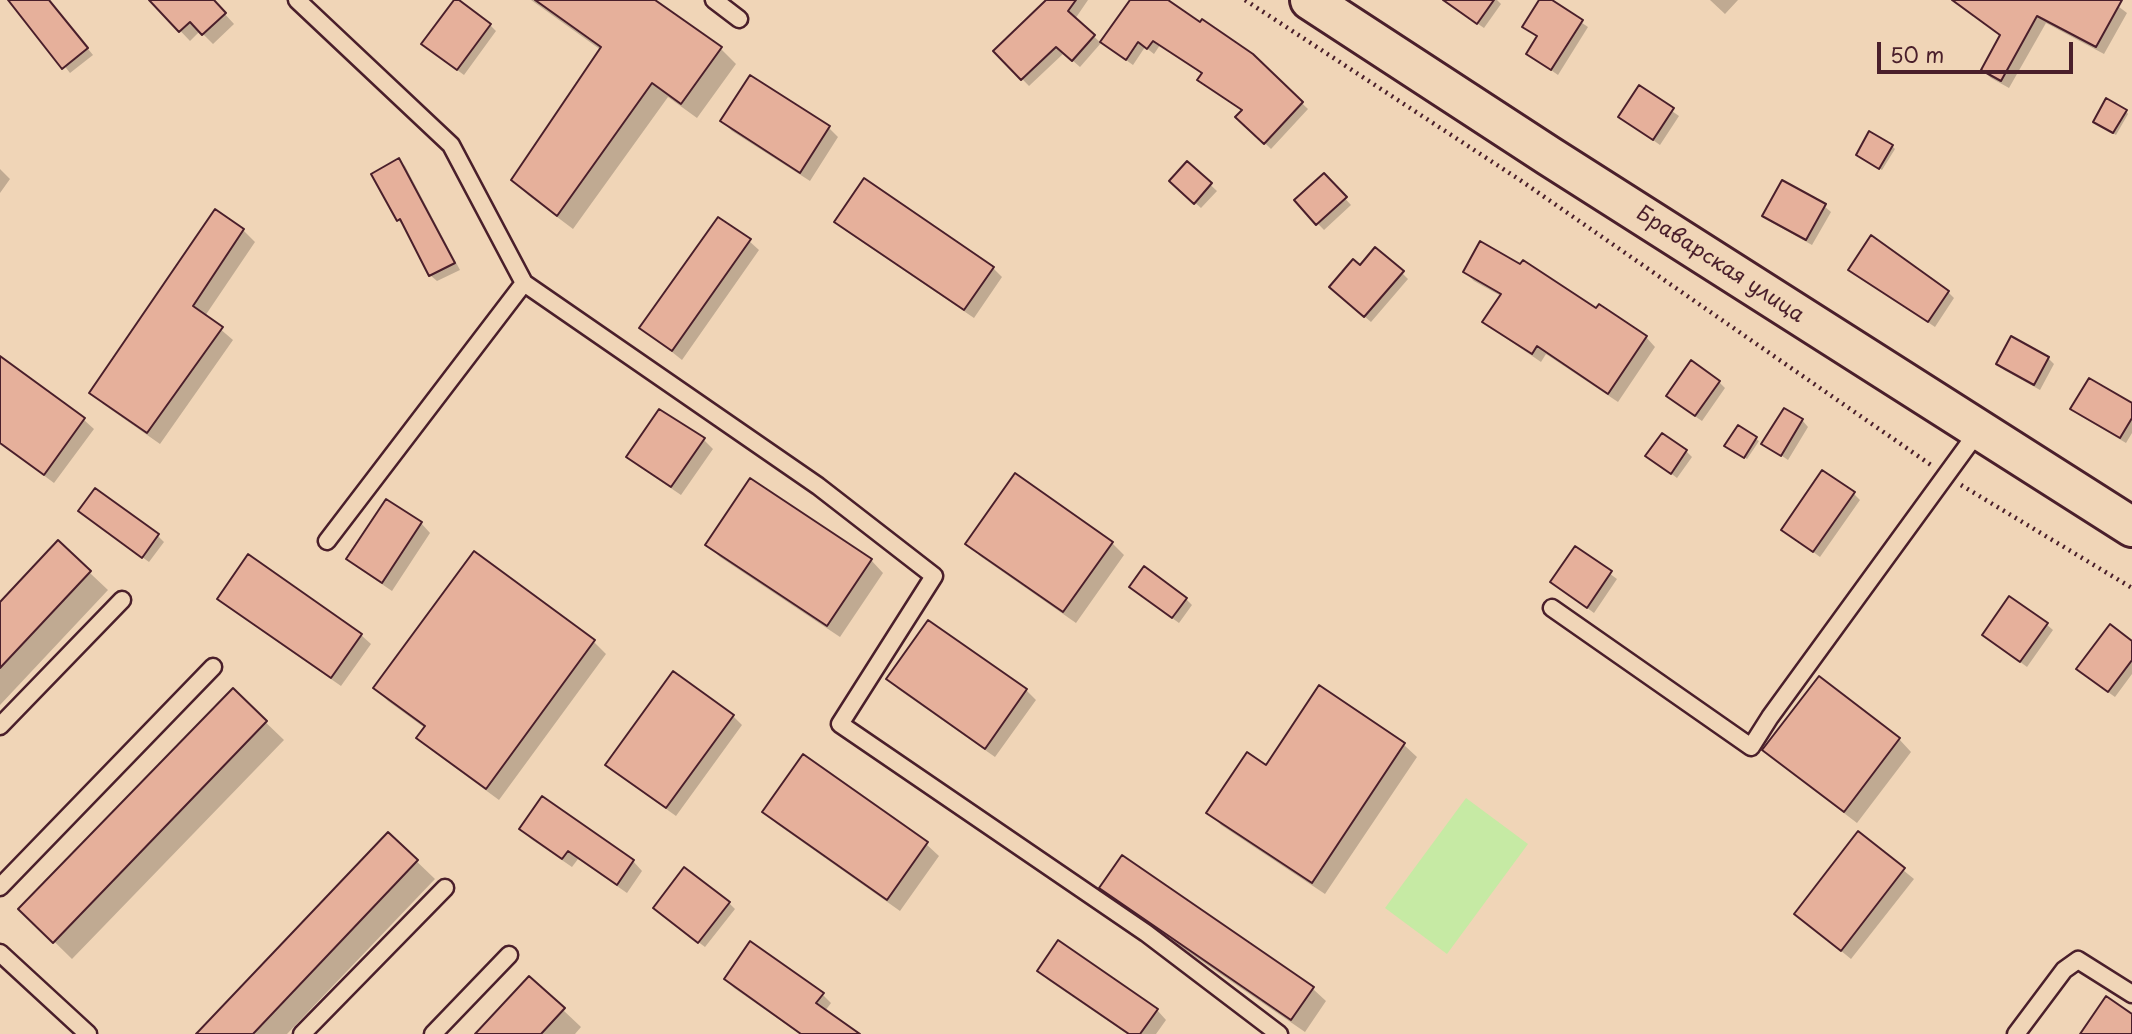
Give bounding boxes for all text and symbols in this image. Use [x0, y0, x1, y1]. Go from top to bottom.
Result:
scale bar [1880, 28, 2076, 72]
text: 50 m [1890, 38, 1944, 70]
street label: Браварская улица [1631, 201, 1809, 329]

